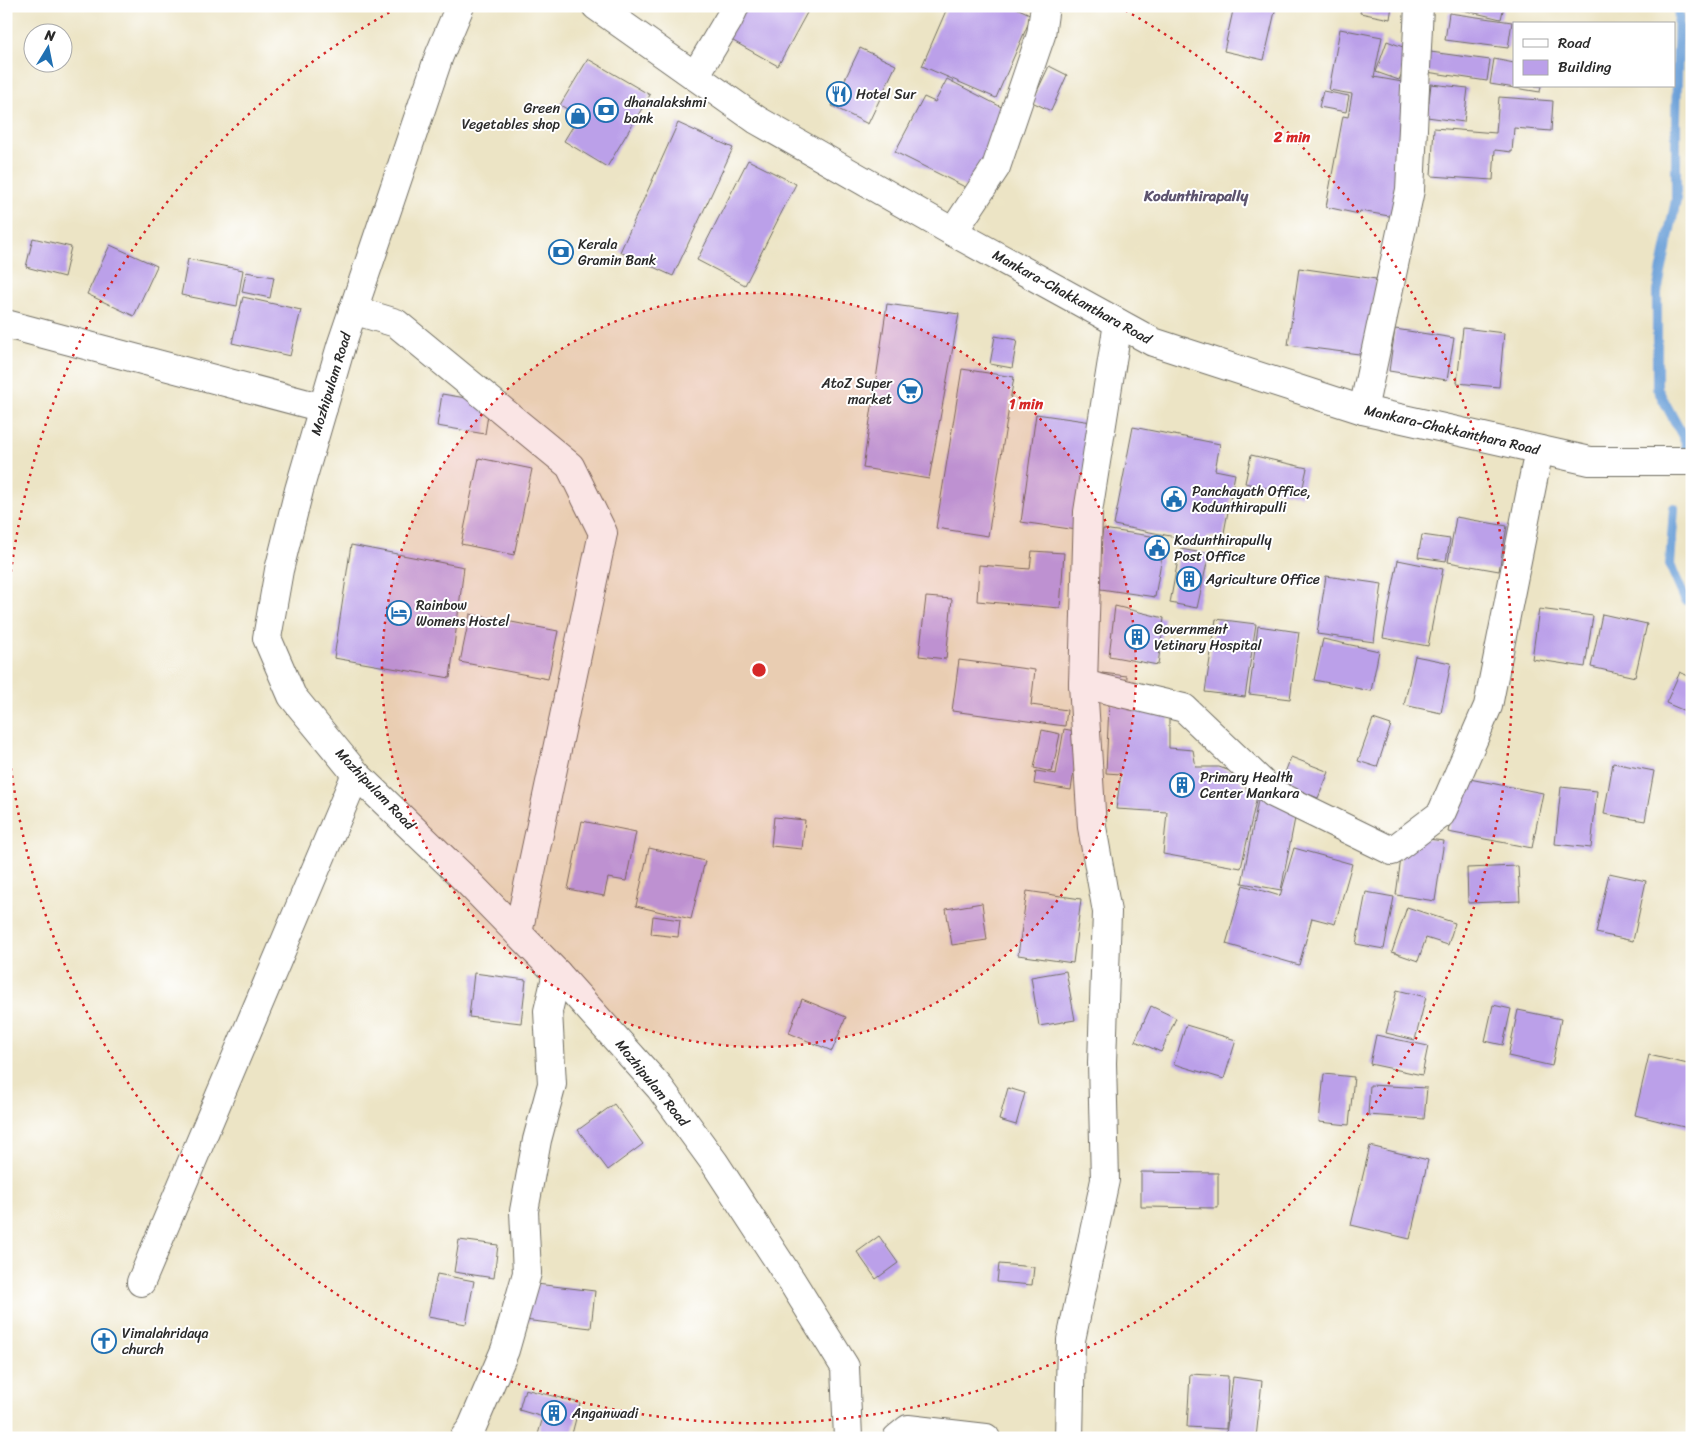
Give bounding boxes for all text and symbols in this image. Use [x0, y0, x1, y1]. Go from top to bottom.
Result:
north arrow [22, 22, 72, 72]
text: N [42, 22, 57, 49]
legend [1513, 22, 1676, 88]
text: Road [1558, 30, 1591, 56]
text: Building [1558, 54, 1612, 80]
restaurant icon: Hotel Sur [826, 81, 852, 107]
place label: Hotel Sur [856, 82, 917, 107]
place label: dhanalakshmi bank [624, 90, 708, 131]
place label: Green Vegetables shop [462, 96, 561, 137]
bank icon: dhanalakshmi bank [593, 97, 619, 123]
shop icon: Green Vegetables shop [565, 103, 591, 129]
text: 2 min [1273, 124, 1311, 150]
district label: Kodunthirapally [1143, 183, 1248, 209]
place label: Kerala Gramin Bank [578, 232, 657, 273]
bank icon: Kerala Gramin Bank [548, 239, 574, 265]
street label: Mankara-Chakkanthara Road [988, 243, 1158, 352]
street label: Mozhipulam Road [303, 328, 359, 439]
place label: AtoZ Super market [820, 371, 893, 412]
supermarket icon: AtoZ Super market [897, 378, 923, 404]
text: 1 min [1009, 391, 1044, 417]
street label: Mankara-Chakkanthara Road [1362, 398, 1544, 463]
place label: Panchayath Office, Kodunthirapulli [1192, 479, 1311, 520]
public building icon: Panchayath Office, Kodunthirapulli [1161, 486, 1187, 512]
place label: Kodunthirapully Post Office [1174, 528, 1273, 569]
public building icon: Kodunthirapully Post Office [1144, 535, 1170, 561]
building icon: Agriculture Office [1176, 566, 1202, 592]
place label: Agriculture Office [1205, 567, 1320, 592]
place label: Rainbow Womens Hostel [416, 593, 510, 634]
hotel icon: Rainbow Womens Hostel [386, 600, 412, 626]
place label: Government Vetinary Hospital [1154, 617, 1262, 658]
building icon: Government Vetinary Hospital [1124, 624, 1150, 650]
centre of rings [750, 661, 768, 679]
street label: Mozhipulam Road [329, 742, 422, 837]
place label: Primary Health Center Mankara [1200, 765, 1300, 806]
building icon: Primary Health Center Mankara [1169, 772, 1195, 798]
street label: Mozhipulam Road [609, 1034, 696, 1134]
place label: Vimalahridaya church [122, 1321, 209, 1362]
church icon: Vimalahridaya church [91, 1328, 117, 1354]
building icon: Anganwadi [541, 1400, 567, 1426]
place label: Anganwadi [571, 1401, 640, 1426]

